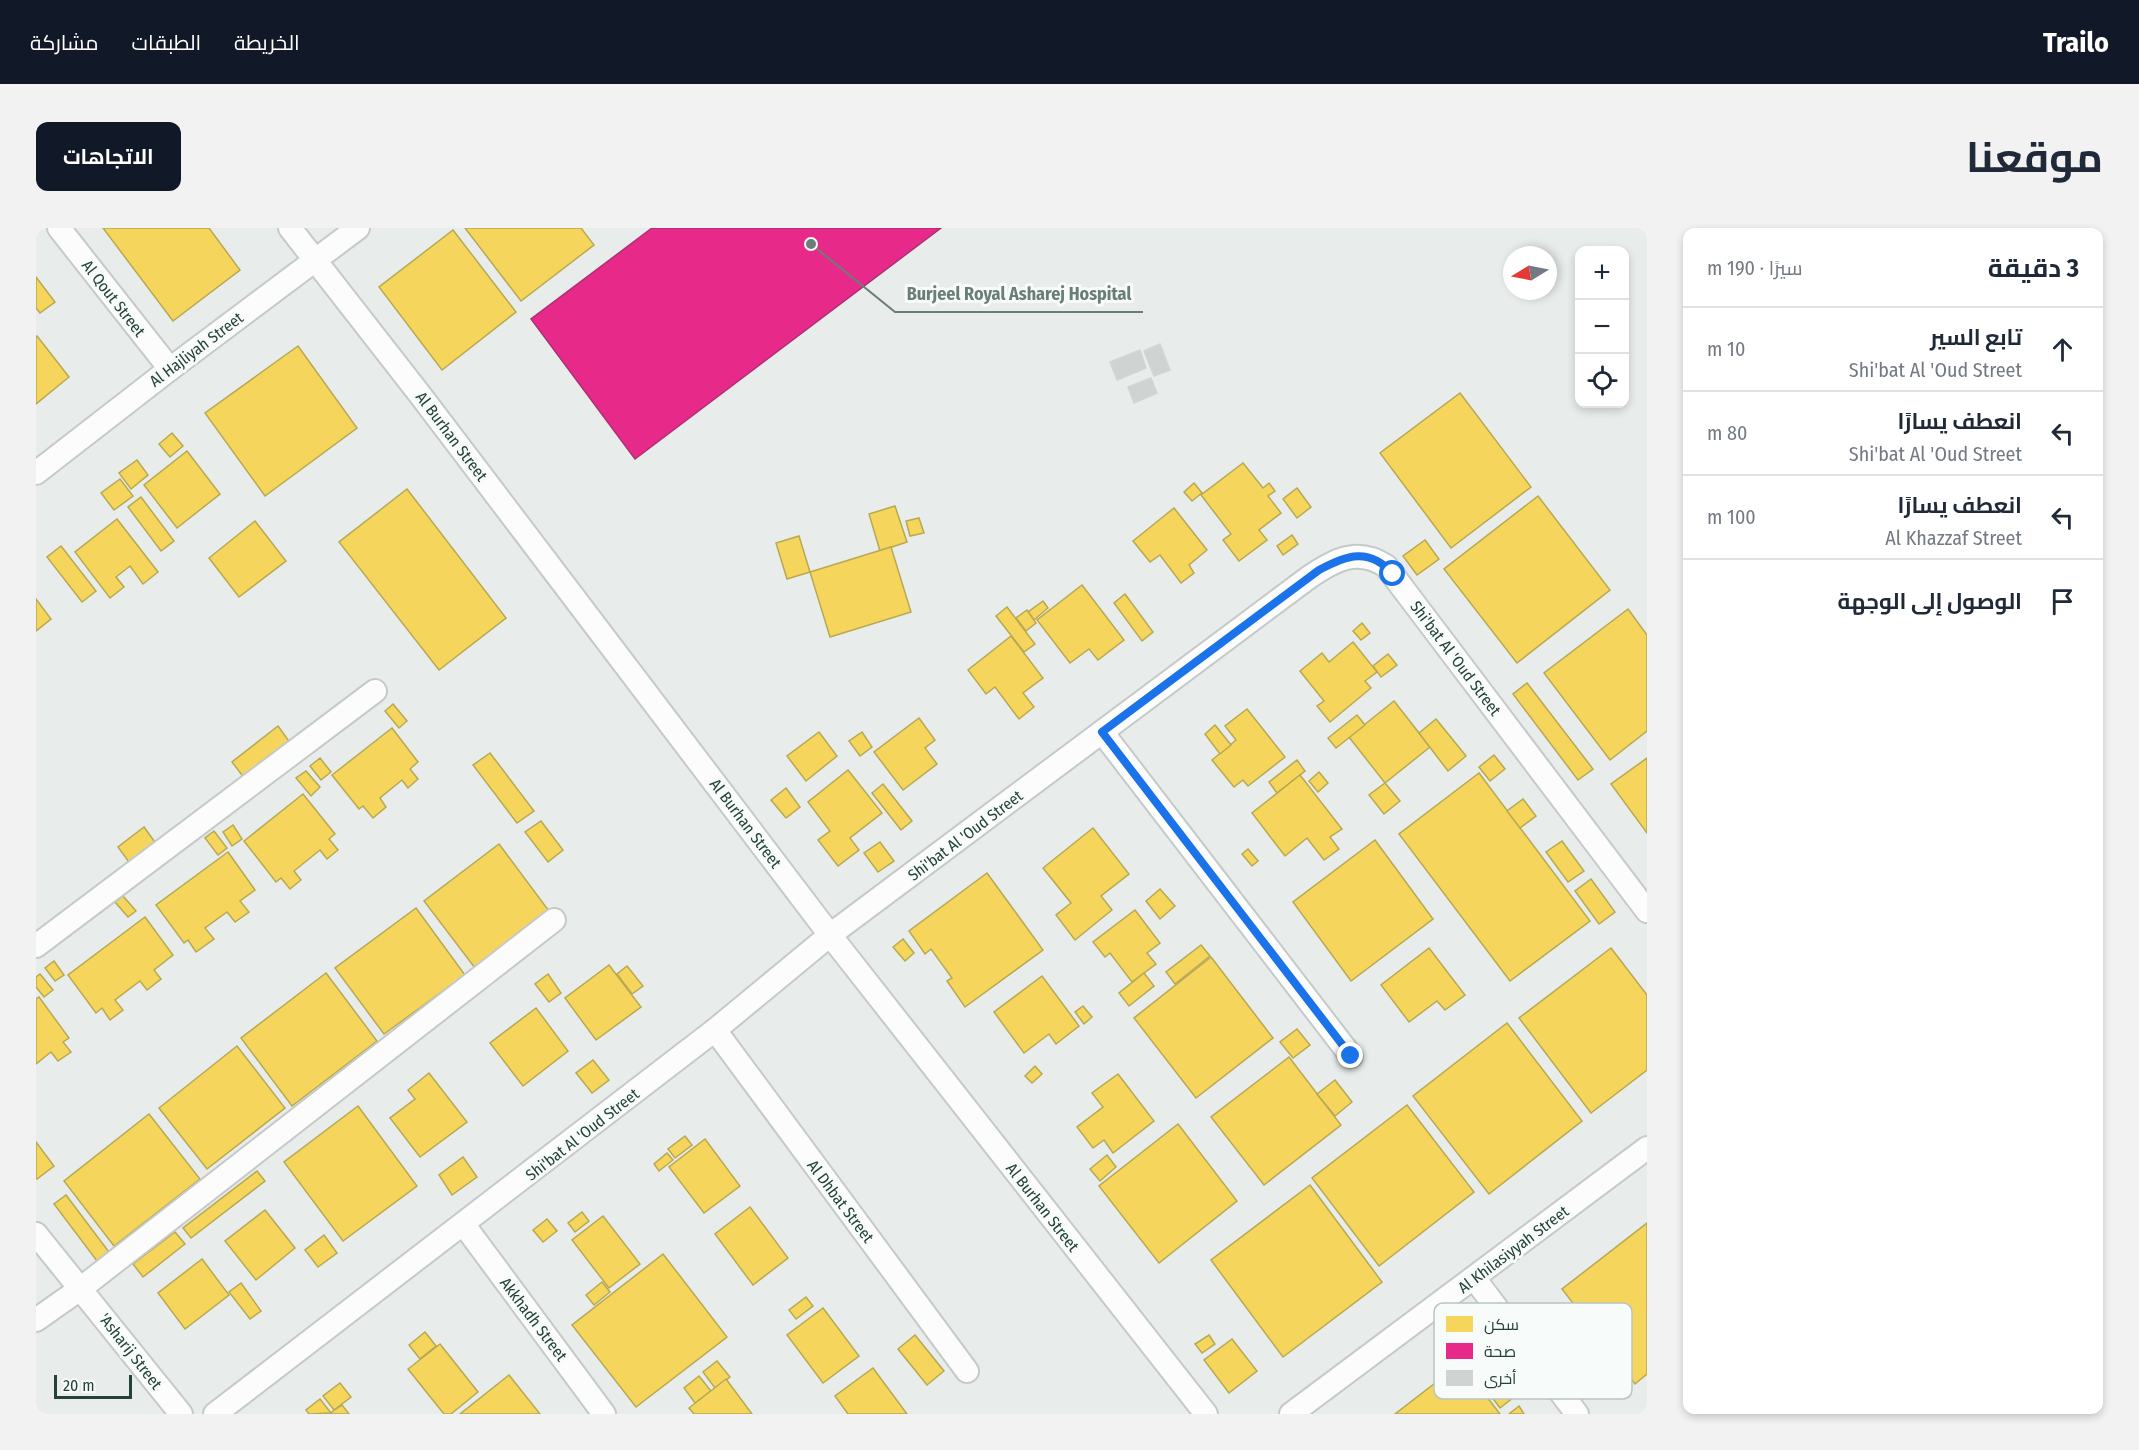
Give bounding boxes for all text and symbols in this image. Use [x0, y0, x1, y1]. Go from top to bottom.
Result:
text: Trailo [2043, 26, 2109, 59]
text: مشاركة [30, 30, 99, 56]
text: الطبقات [132, 30, 201, 56]
text: الخريطة [234, 30, 300, 56]
button: الاتجاهات [36, 122, 181, 191]
text: موقعنا [1966, 133, 2103, 183]
north arrow [1503, 246, 1557, 300]
map controls [1575, 246, 1629, 408]
button: + [1575, 246, 1629, 300]
text: 3 دقيقة [1988, 253, 2079, 284]
street label: Al Qout Street [78, 256, 150, 341]
text: سيرًا · 190 m [1707, 256, 1803, 280]
callout: Burjeel Royal Asharej Hospital [895, 276, 1143, 312]
text: Burjeel Royal Asharej Hospital [907, 283, 1131, 305]
button: − [1575, 300, 1629, 354]
street label: Al Hajliyah Street [146, 308, 247, 391]
text: تابع السير [1930, 324, 2022, 351]
icon: ahead [2046, 333, 2079, 366]
text: 10 m [1707, 337, 1745, 361]
button: locate [1575, 354, 1629, 408]
text: Shi'bat Al 'Oud Street [1849, 358, 2022, 382]
street label: Al Burhan Street [412, 388, 492, 485]
text: انعطف يسارًا [1897, 408, 2022, 435]
icon: left [2046, 417, 2079, 450]
text: 80 m [1707, 421, 1748, 445]
text: Shi'bat Al 'Oud Street [1849, 442, 2022, 466]
text: انعطف يسارًا [1897, 492, 2022, 519]
icon: left [2046, 501, 2079, 534]
text: 100 m [1707, 505, 1756, 529]
text: Al Khazzaf Street [1885, 526, 2022, 550]
route start [1379, 560, 1405, 586]
icon: arrive [2046, 585, 2079, 618]
text: الوصول إلى الوجهة [1838, 588, 2022, 615]
street label: Shi'bat Al 'Oud Street [1406, 597, 1505, 720]
street label: Al Burhan Street [706, 775, 786, 872]
street label: Shi'bat Al 'Oud Street [904, 786, 1027, 885]
route end [1337, 1042, 1363, 1068]
street label: Shi'bat Al 'Oud Street [522, 1084, 643, 1185]
street label: Al Dhbat Street [803, 1156, 878, 1247]
street label: Al Burhan Street [1002, 1159, 1083, 1256]
street label: Al Khilasiyyah Street [1454, 1201, 1573, 1297]
street label: Akkhadh Street [496, 1274, 572, 1365]
legend [1434, 1303, 1632, 1399]
street label: 'Asharij Street [95, 1310, 167, 1394]
text: سكن [1484, 1315, 1519, 1335]
text: صحة [1484, 1342, 1516, 1361]
text: أخرى [1484, 1369, 1516, 1389]
scale bar [54, 1372, 132, 1400]
text: 20 m [63, 1376, 94, 1395]

